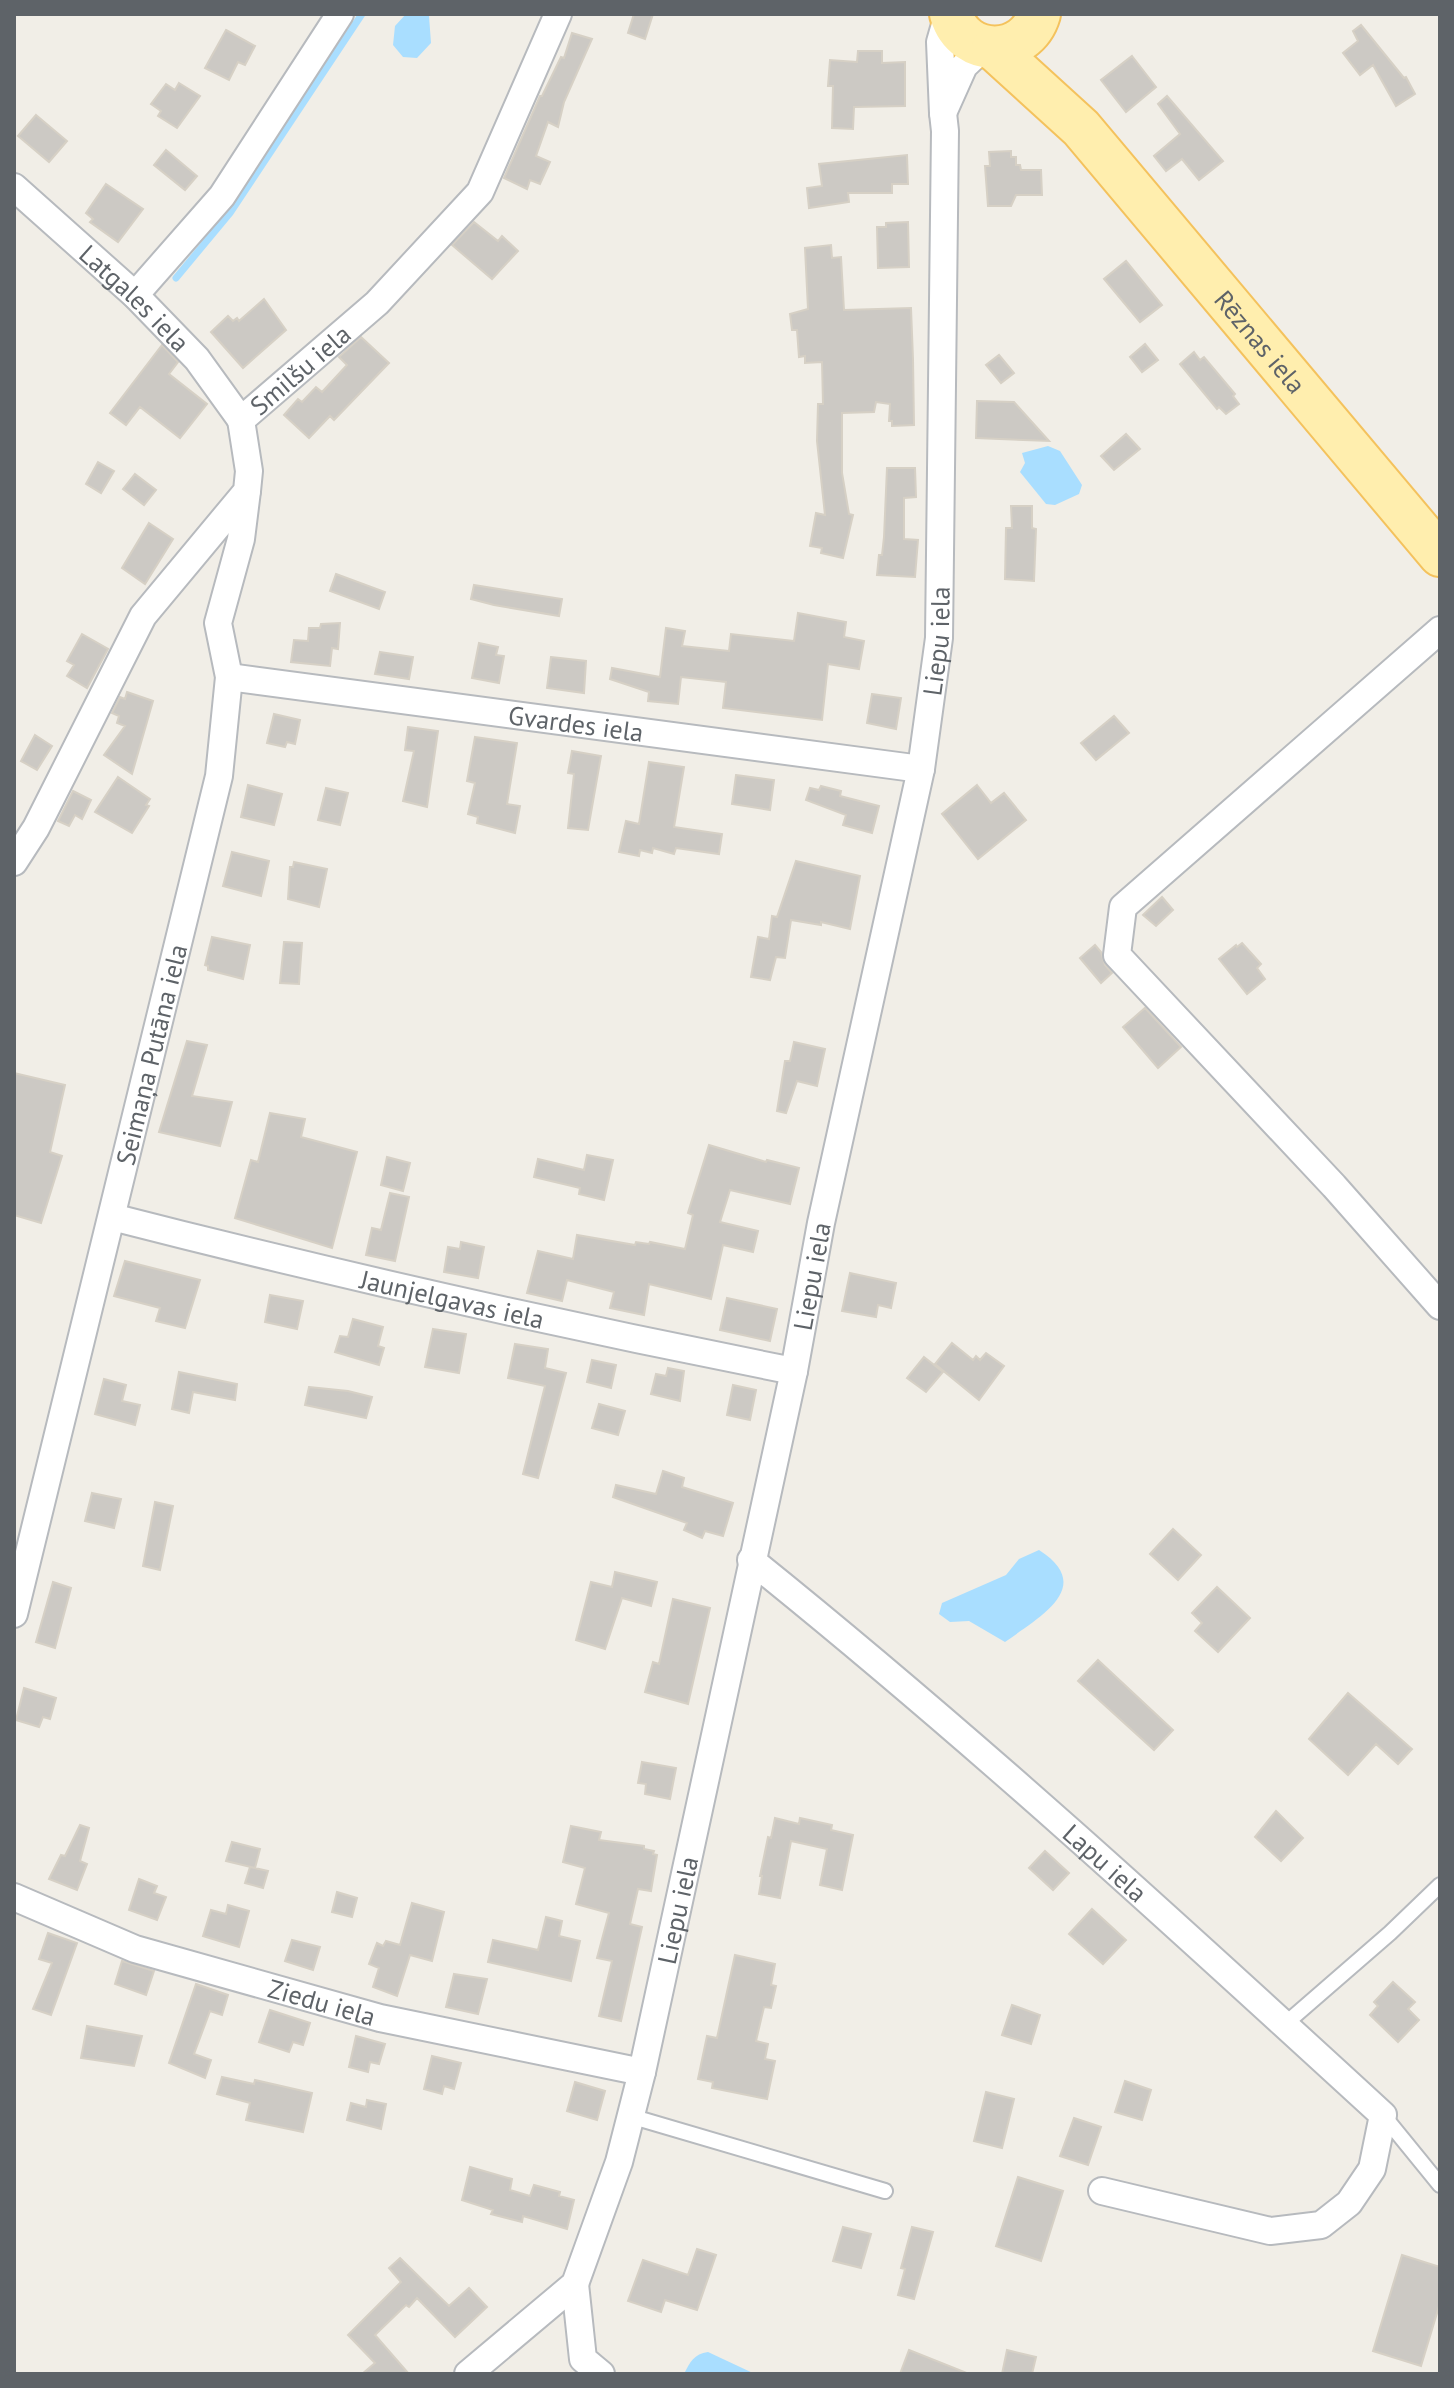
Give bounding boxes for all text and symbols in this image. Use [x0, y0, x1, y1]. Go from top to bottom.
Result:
street label: Latgales iela [73, 237, 197, 358]
street label: Rēznas iela [1208, 283, 1313, 400]
street label: Smilšu iela [243, 317, 357, 422]
street label: Liepu iela [915, 586, 956, 698]
street label: Gvardes iela [506, 698, 646, 748]
street label: Seimaņa Putāna iela [108, 941, 194, 1168]
street label: Liepu iela [785, 1219, 837, 1333]
street label: Jaunjelgavas iela [356, 1262, 547, 1335]
street label: Lapu iela [1057, 1816, 1154, 1909]
street label: Liepu iela [649, 1853, 705, 1967]
street label: Ziedu iela [265, 1971, 379, 2032]

